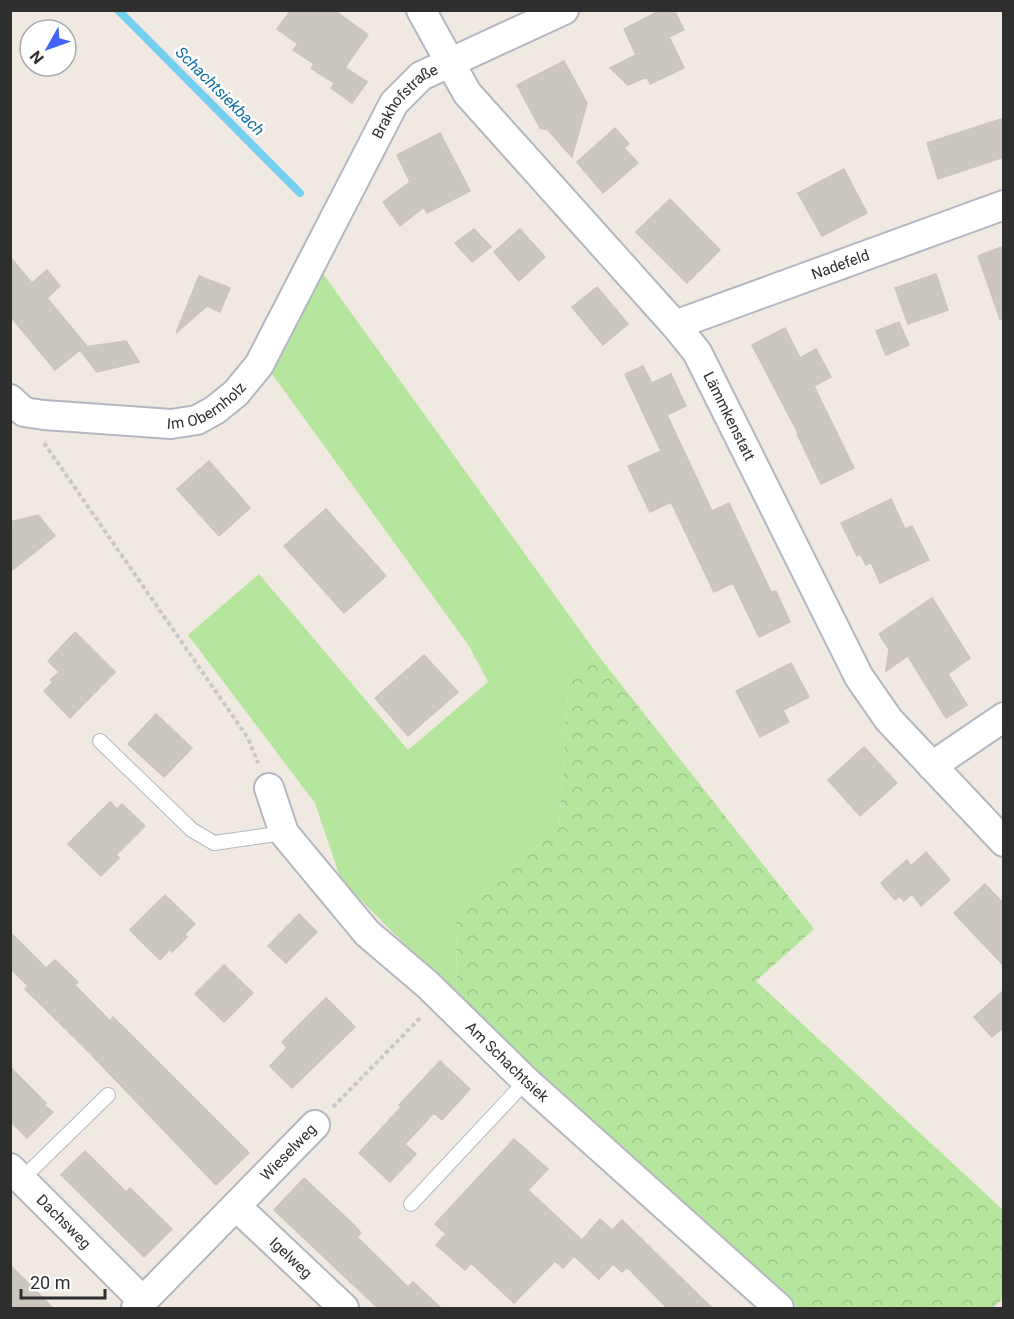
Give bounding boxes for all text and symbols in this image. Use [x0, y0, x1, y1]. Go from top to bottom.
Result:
north arrow [18, 18, 78, 78]
water label: Schachtsiekbach [172, 43, 268, 139]
text: N [26, 47, 48, 68]
street label: Brakhofstraße [368, 60, 441, 142]
street label: Nadefeld [809, 246, 872, 284]
street label: Lämmkenstatt [699, 369, 759, 464]
street label: Im Obernholz [166, 379, 250, 433]
street label: Am Schachtsiek [462, 1018, 553, 1106]
street label: Wieselweg [257, 1120, 320, 1184]
street label: Dachsweg [33, 1191, 95, 1253]
street label: Igelweg [266, 1233, 316, 1282]
scale bar [21, 1262, 105, 1300]
text: 20 m [30, 1272, 70, 1293]

